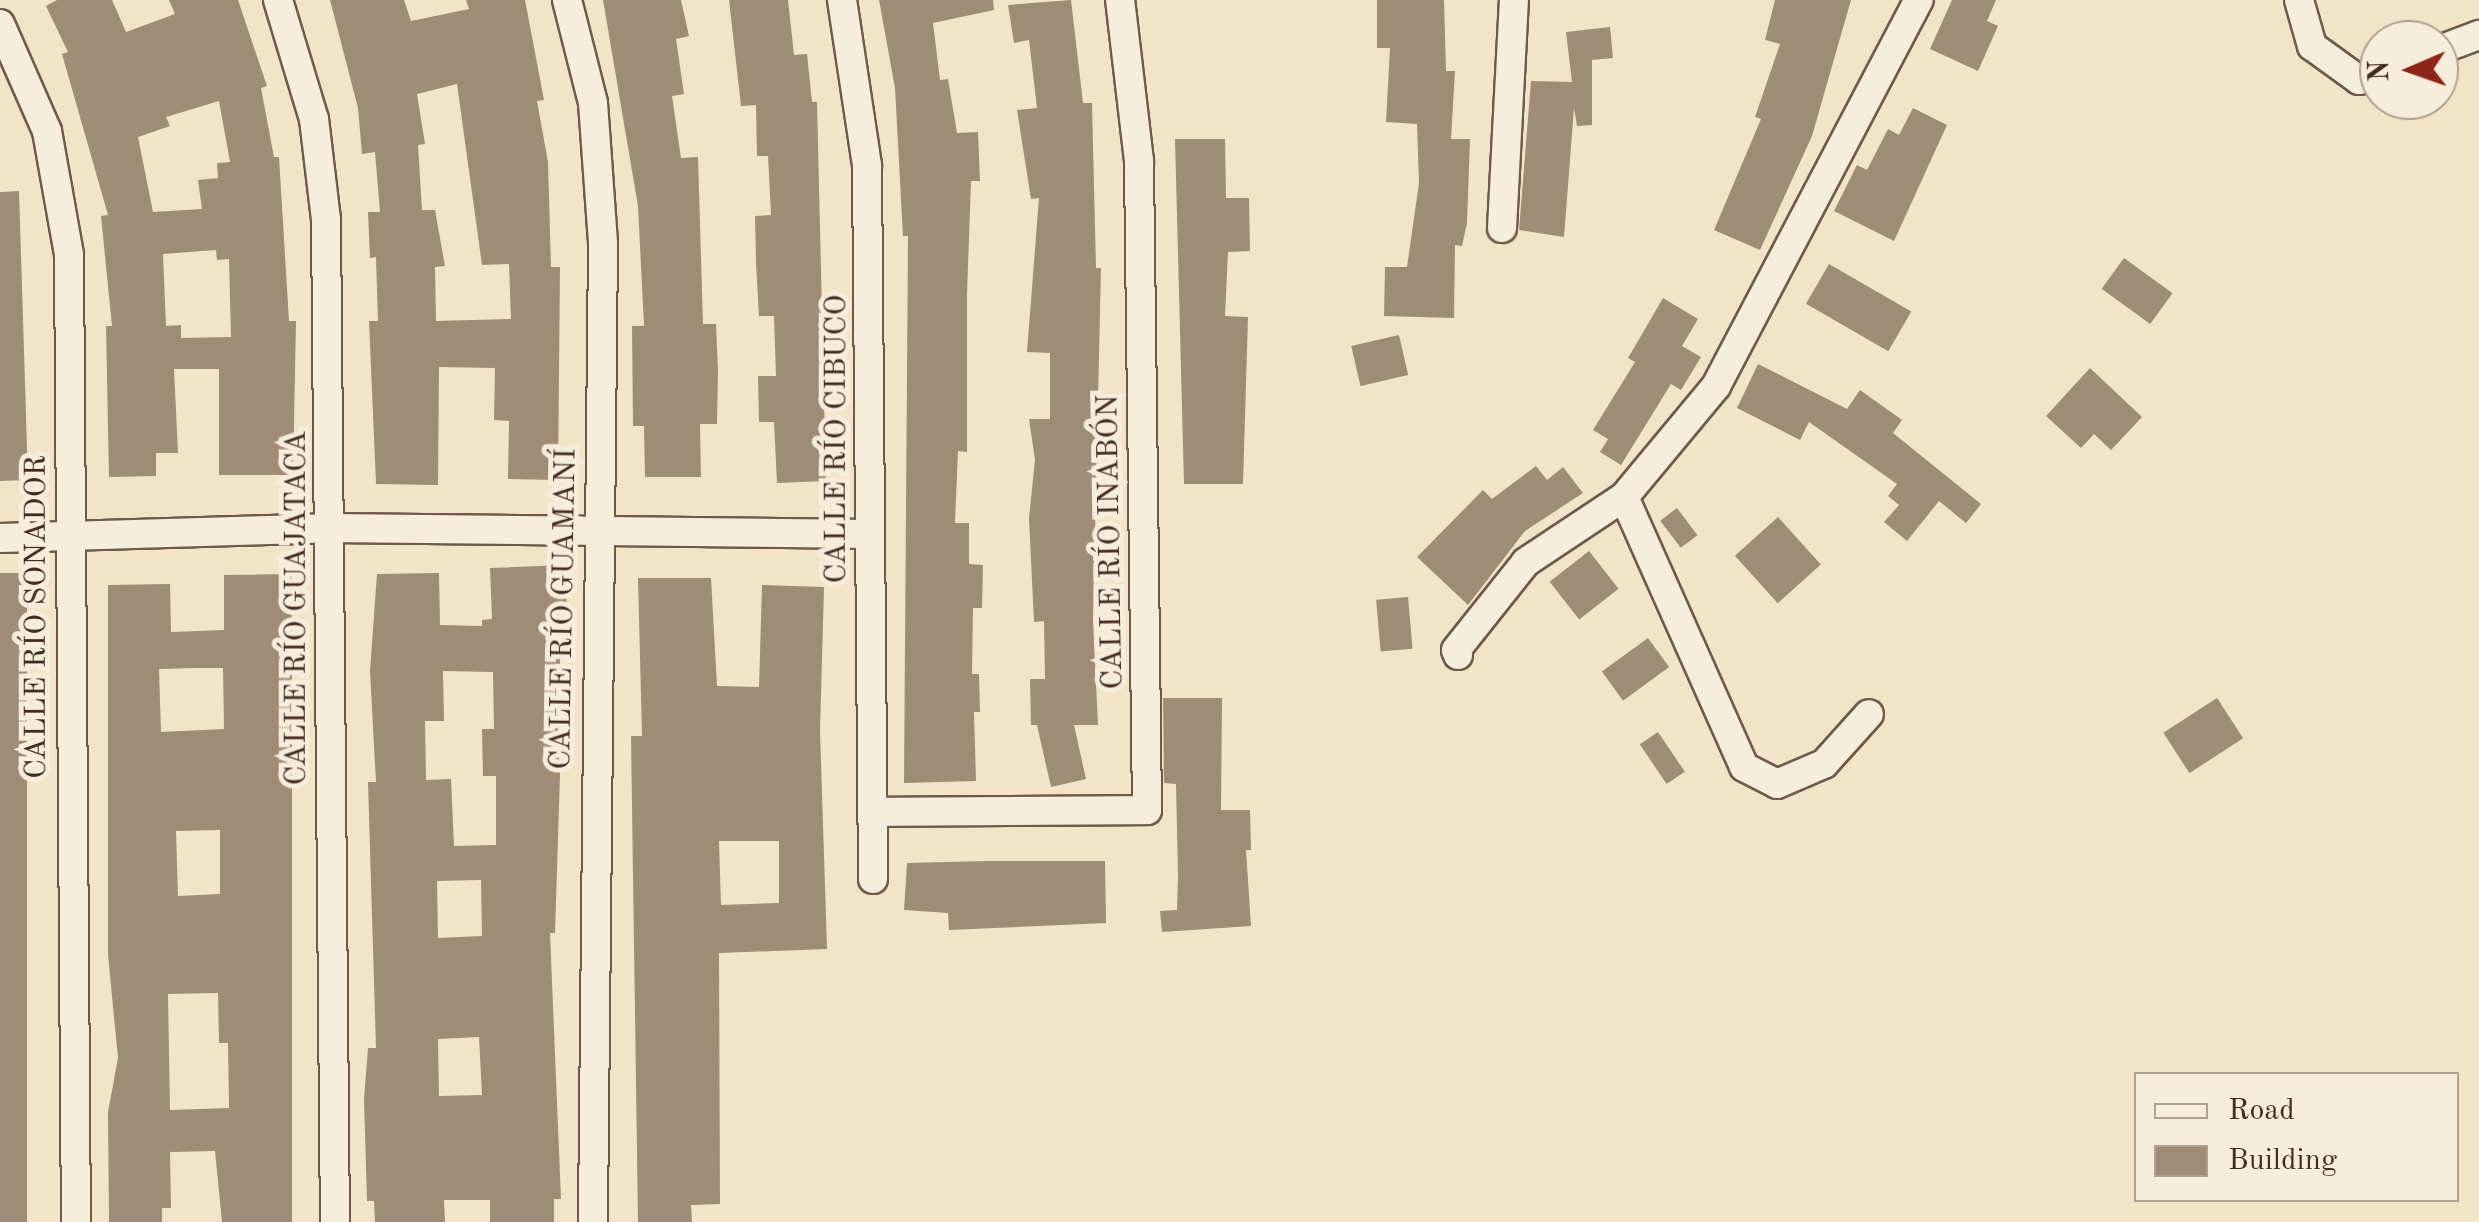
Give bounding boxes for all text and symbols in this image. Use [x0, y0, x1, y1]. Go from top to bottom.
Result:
north arrow [2359, 20, 2459, 120]
text: N [2367, 60, 2395, 82]
street label: CALLE RÍO CIBUCO [819, 294, 855, 584]
street label: CALLE RÍO INABÓN [1090, 394, 1132, 690]
street label: CALLE RÍO GUAJATACA [279, 430, 315, 786]
street label: CALLE RÍO GUAMANÍ [543, 448, 585, 770]
street label: CALLE RÍO SONADOR [19, 455, 55, 779]
legend [2134, 1072, 2459, 1202]
text: Road [2228, 1096, 2295, 1126]
text: Building [2228, 1146, 2337, 1176]

